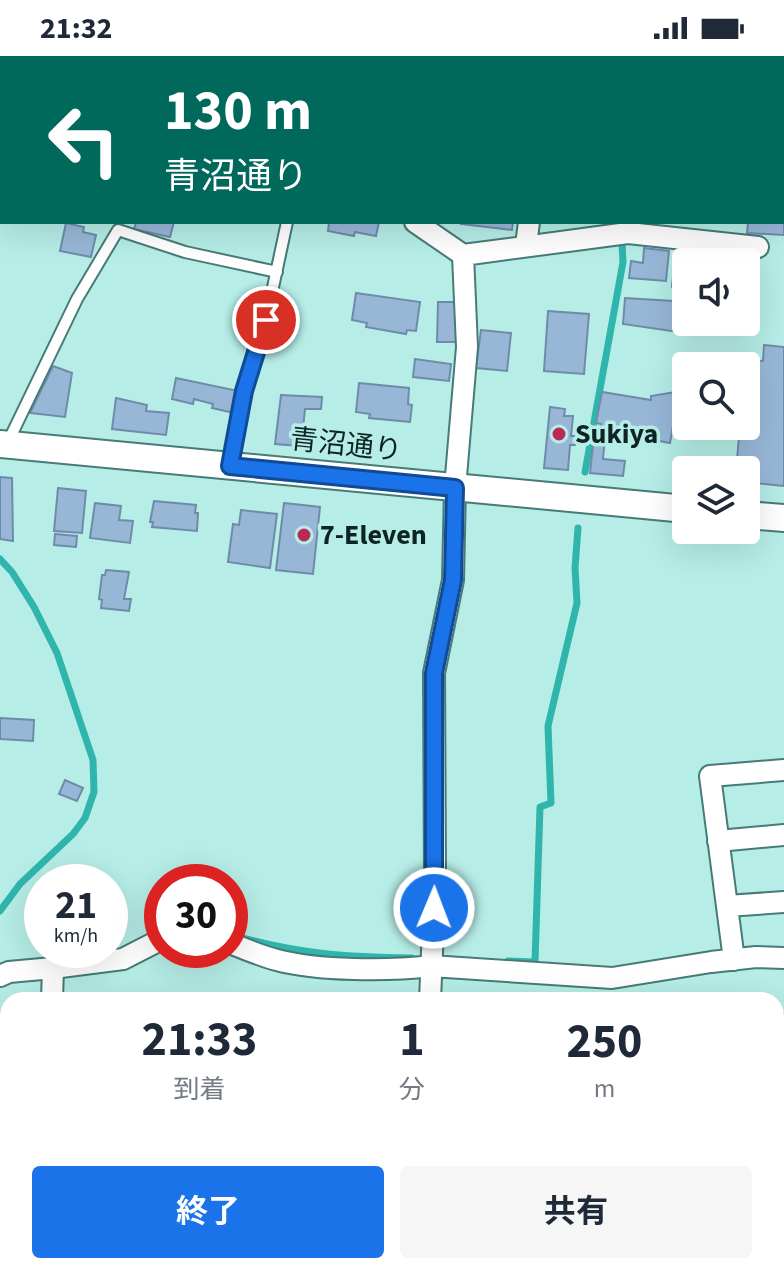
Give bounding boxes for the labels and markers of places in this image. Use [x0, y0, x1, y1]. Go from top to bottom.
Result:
pin [232, 286, 300, 354]
place label: Sukiya [575, 414, 658, 454]
marker: Sukiya [550, 425, 568, 443]
place label: 7-Eleven [320, 515, 427, 555]
marker: 7-Eleven [295, 526, 313, 544]

